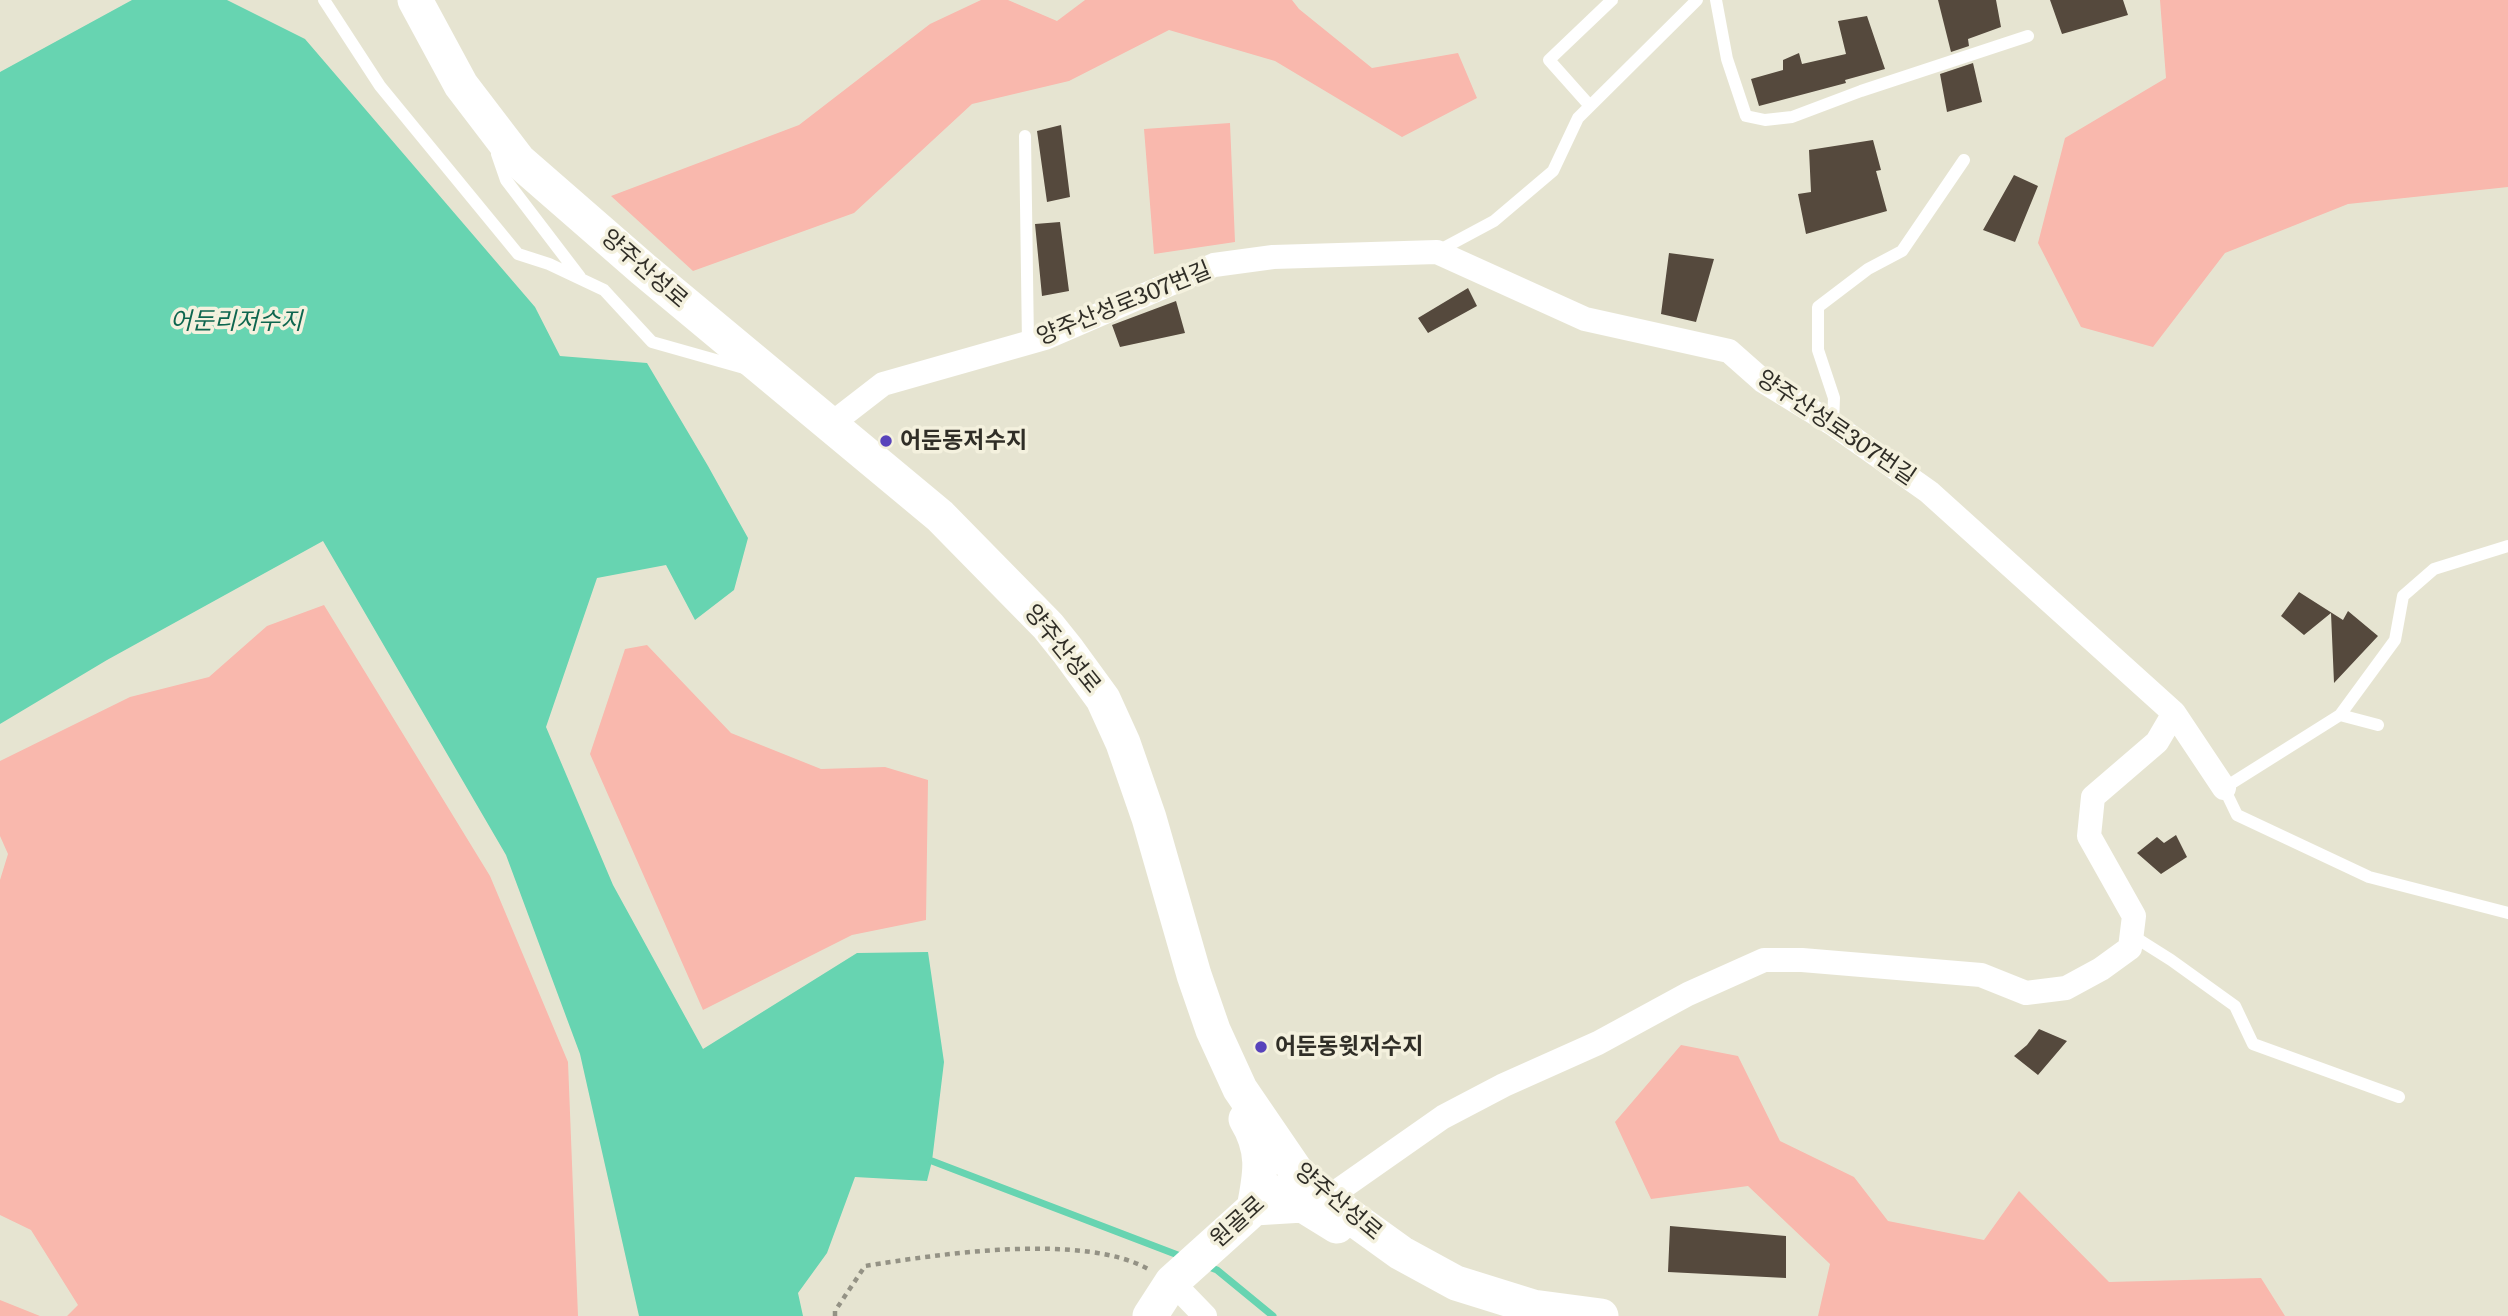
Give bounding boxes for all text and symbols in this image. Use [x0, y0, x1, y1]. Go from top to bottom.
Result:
street label: 양주산성로 [595, 224, 693, 314]
street label: 양주산성로307번길 [1033, 256, 1215, 352]
water label: 어둔리저수지 [170, 308, 302, 336]
street label: 양주산성로307번길 [1751, 365, 1921, 491]
place label: 어둔동저수지 [900, 427, 1027, 455]
marker: 어둔동저수지 [878, 433, 894, 449]
street label: 양주산성로 [1018, 599, 1106, 699]
place label: 어둔동윗저수지 [1275, 1033, 1423, 1061]
marker: 어둔동윗저수지 [1253, 1039, 1269, 1055]
street label: 양주산성로 [1289, 1157, 1387, 1247]
street label: 원골로 [1205, 1191, 1271, 1253]

